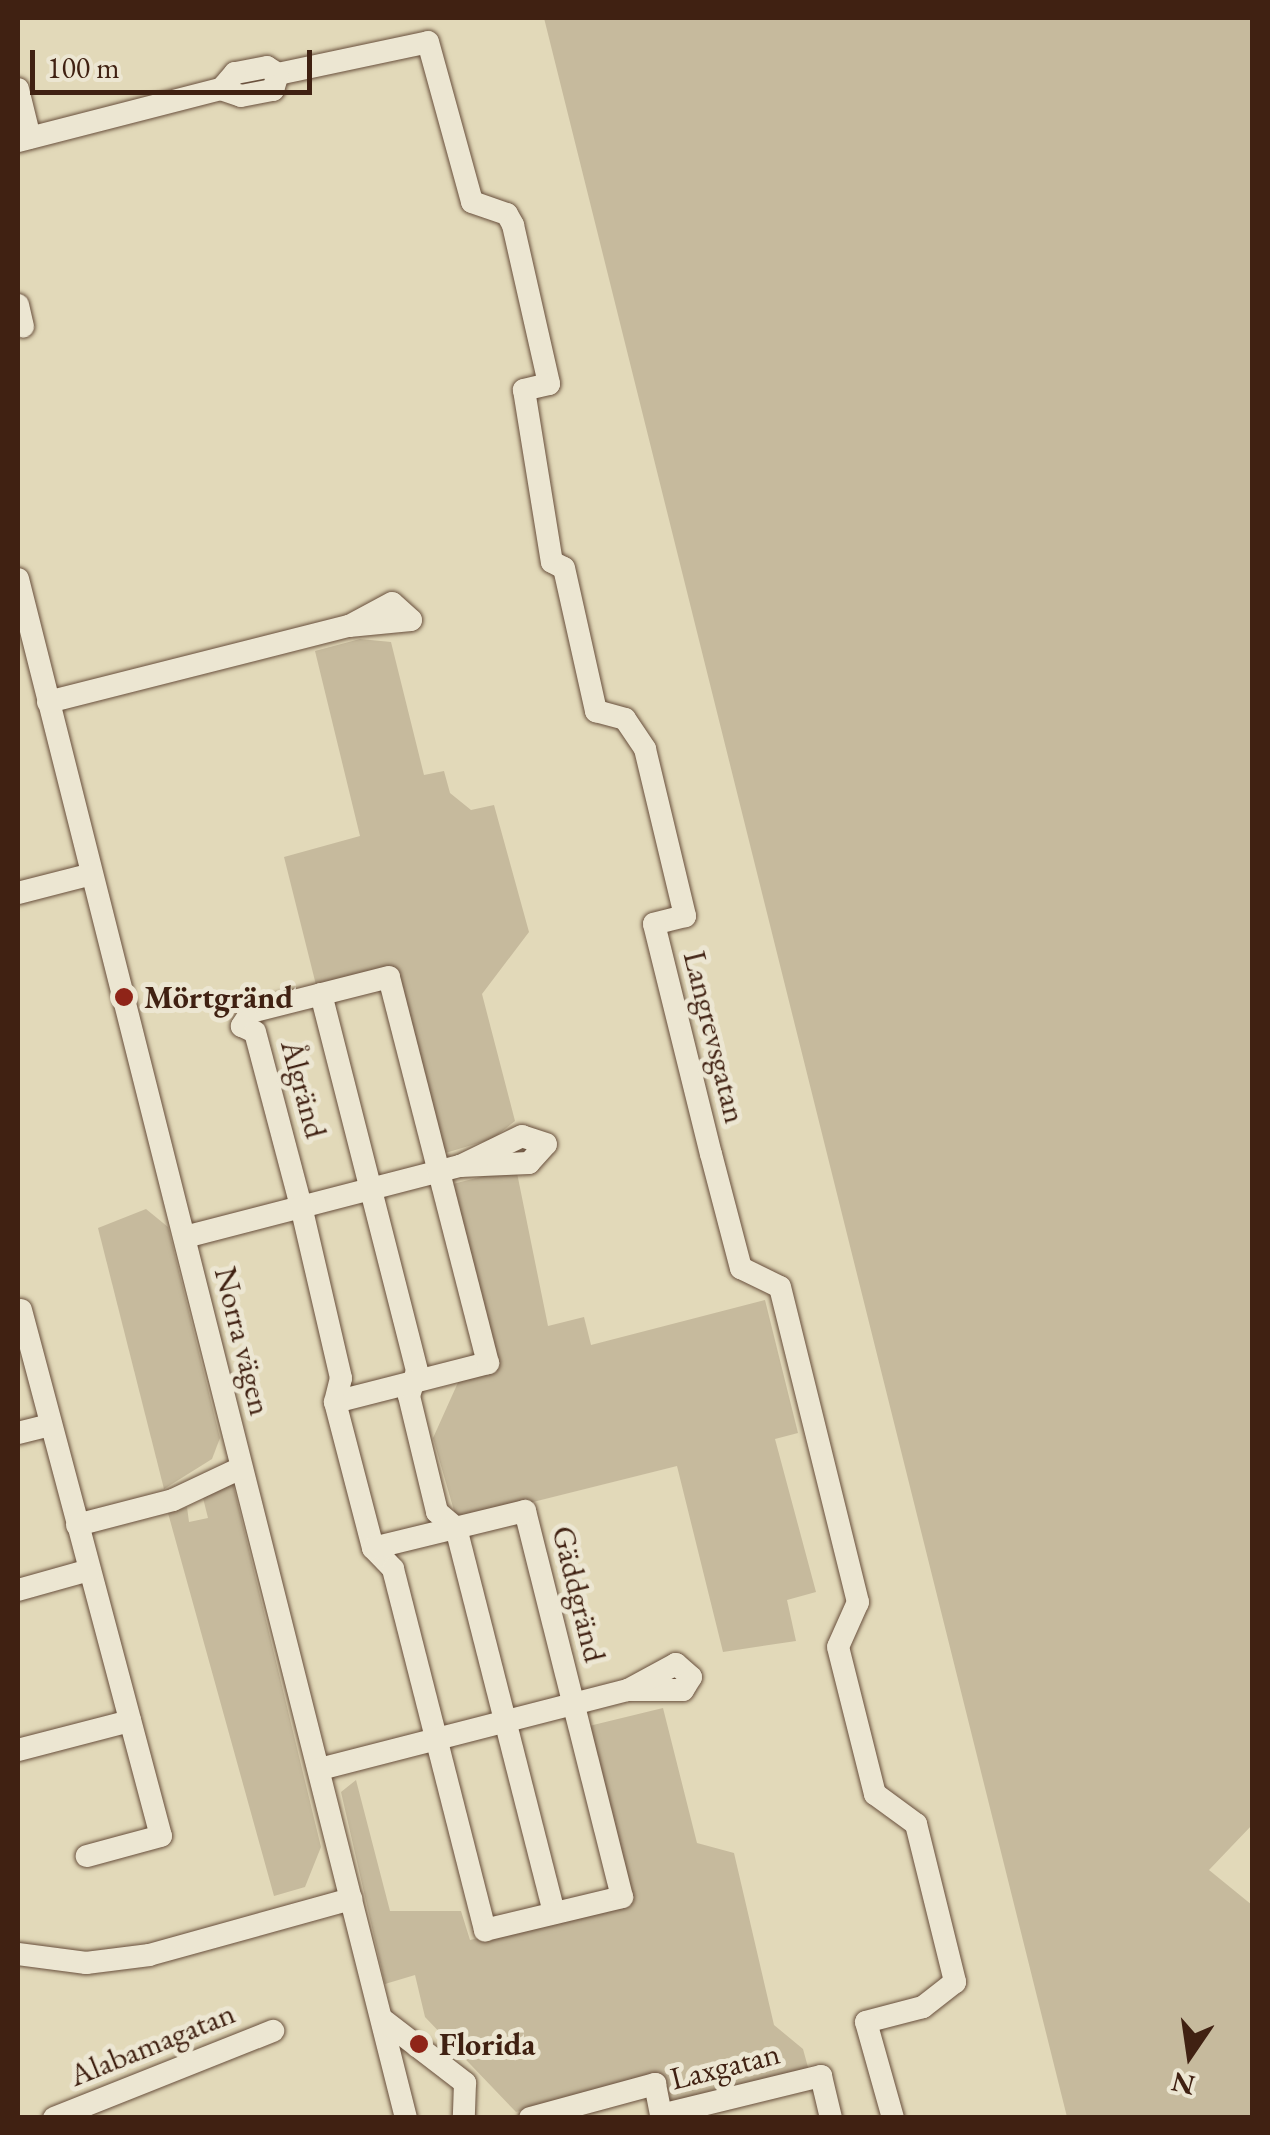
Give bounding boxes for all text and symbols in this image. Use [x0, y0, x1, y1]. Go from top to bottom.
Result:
scale bar [35, 30, 318, 92]
text: 100 m [47, 48, 120, 87]
street label: Langrevsgatan [675, 947, 755, 1127]
place label: Mörtgränd [144, 978, 293, 1016]
marker: Mörtgränd [113, 986, 135, 1008]
street label: Ålgränd [272, 1036, 336, 1142]
street label: Norra vägen [206, 1263, 280, 1419]
street label: Gäddgränd [544, 1522, 614, 1666]
street label: Alabamagatan [64, 1993, 240, 2095]
north arrow [1140, 2005, 1240, 2105]
place label: Florida [439, 2025, 536, 2063]
marker: Florida [408, 2033, 430, 2055]
street label: Laxgatan [666, 2034, 784, 2098]
text: N [1168, 2064, 1198, 2104]

